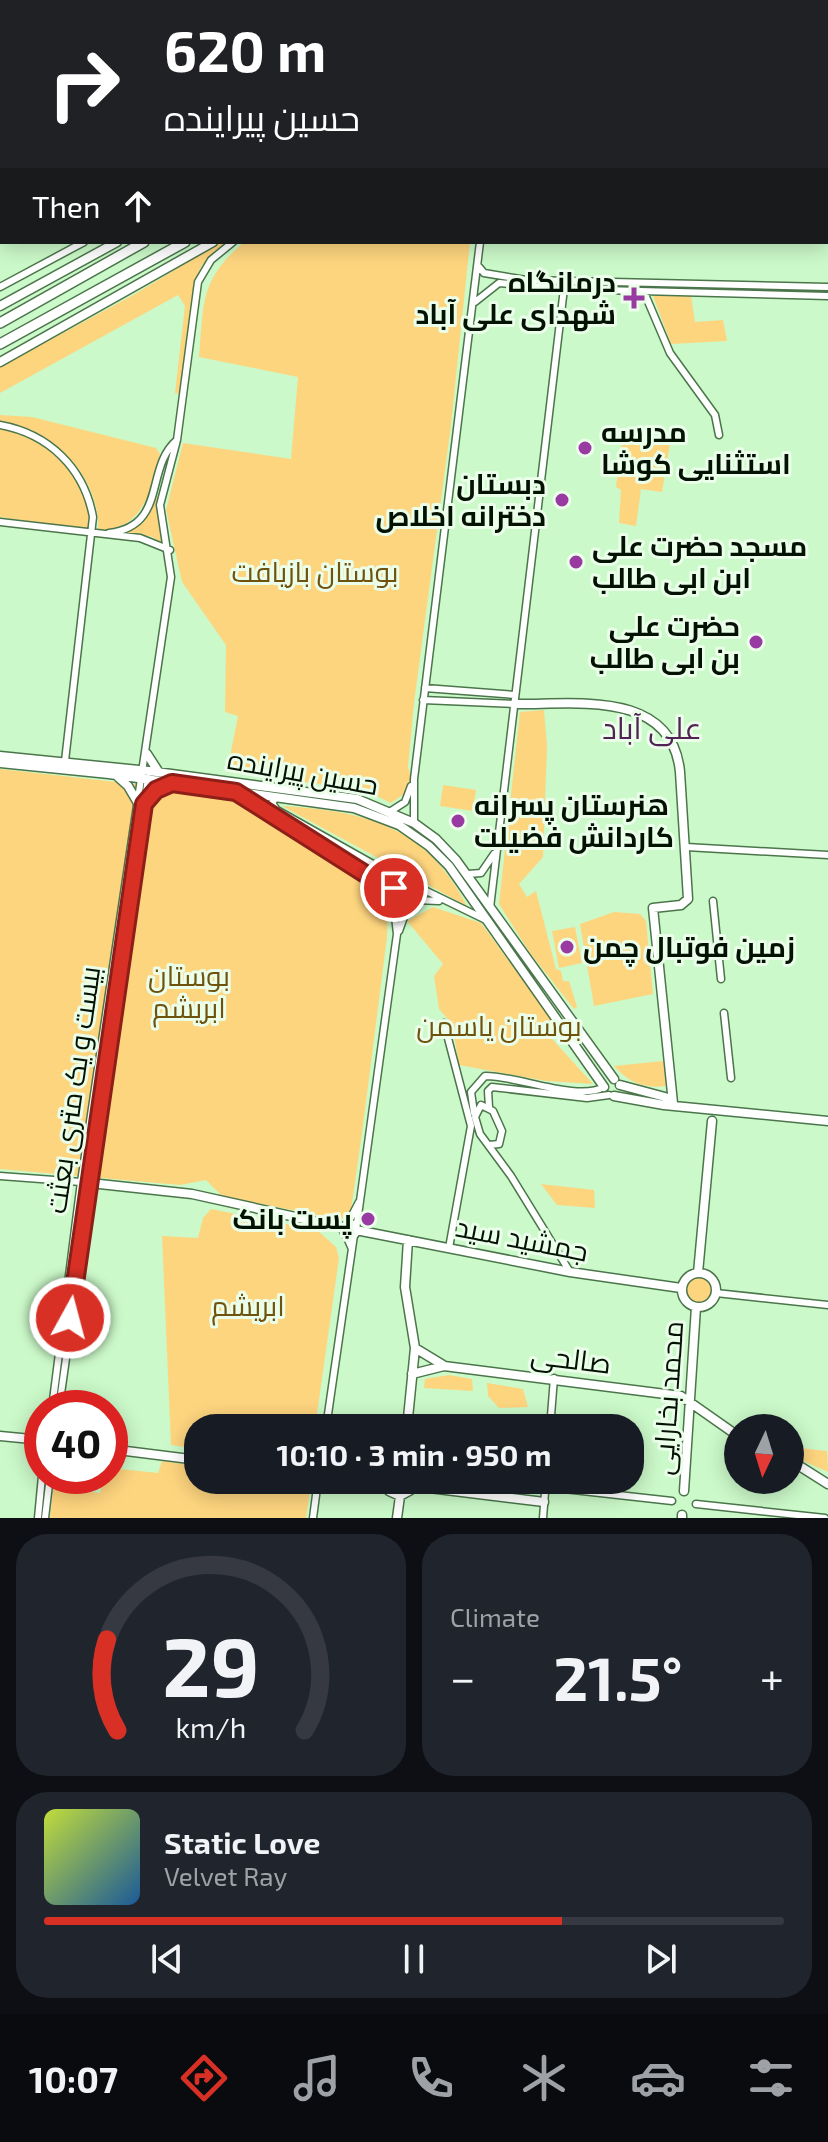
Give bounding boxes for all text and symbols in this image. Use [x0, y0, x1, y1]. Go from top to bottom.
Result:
text: 620 m [164, 16, 326, 83]
icon: right [32, 32, 136, 136]
text: حسین پیراینده [164, 95, 360, 138]
icon: ahead [116, 184, 160, 228]
text: Then [32, 188, 100, 224]
place label: درمانگاه شهدای علی آباد [415, 264, 616, 332]
marker: درمانگاه شهدای علی آباد [623, 287, 645, 309]
place label: مدرسه استثنایی کوشا [601, 414, 791, 481]
marker: مدرسه استثنایی کوشا [576, 439, 594, 457]
place label: دبستان دخترانه اخلاص [376, 466, 546, 533]
marker: دبستان دخترانه اخلاص [553, 491, 571, 509]
place label: مسجد حضرت علی ابن ابی طالب [592, 528, 807, 595]
marker: مسجد حضرت علی ابن ابی طالب [567, 553, 585, 571]
park label: بوستان بازیافت [232, 554, 398, 589]
place label: حضرت علی بن ابی طالب [590, 608, 740, 675]
marker: حضرت علی بن ابی طالب [747, 633, 765, 651]
district label: علی آباد [602, 709, 702, 747]
street label: حسین پیراینده [225, 741, 381, 804]
place label: هنرستان پسرانه کاردانش فضیلت [474, 787, 674, 854]
marker: هنرستان پسرانه کاردانش فضیلت [449, 812, 467, 830]
pin [360, 854, 428, 922]
icon: arrive [372, 866, 416, 910]
place label: زمین فوتبال چمن [583, 929, 795, 967]
marker: زمین فوتبال چمن [558, 938, 576, 956]
park label: بوستان ابریشم [148, 958, 230, 1028]
street label: بیست و یک متری بعثت [38, 964, 107, 1216]
park label: بوستان یاسمن [416, 1008, 582, 1043]
place label: پست بانک [232, 1201, 352, 1239]
street label: جمشید سید [453, 1209, 591, 1268]
marker: پست بانک [359, 1210, 377, 1228]
position arrow [28, 1276, 112, 1360]
park label: ابریشم [211, 1288, 285, 1326]
street label: محمد بخارایی [645, 1320, 690, 1476]
street label: صالحی [529, 1336, 613, 1381]
speed limit sign: 40 [24, 1390, 128, 1494]
north arrow [724, 1414, 804, 1494]
map controls [724, 1414, 804, 1494]
text: 10:10 · 3 min · 950 m [277, 1436, 551, 1472]
text: Climate [450, 1601, 540, 1632]
text: 29 [162, 1614, 260, 1714]
text: 21.5° [553, 1641, 682, 1713]
text: − [450, 1650, 476, 1703]
text: + [760, 1650, 784, 1703]
text: km/h [176, 1709, 246, 1744]
text: Static Love [164, 1824, 320, 1860]
text: Velvet Ray [164, 1860, 287, 1891]
icon: previous [145, 1937, 189, 1981]
icon: pause [392, 1937, 436, 1981]
icon: next [639, 1937, 683, 1981]
icon: directions [176, 2050, 232, 2106]
icon: music [289, 2050, 345, 2106]
icon: phone [403, 2050, 459, 2106]
icon: climate [516, 2050, 572, 2106]
icon: car [630, 2050, 686, 2106]
icon: filters [743, 2050, 799, 2106]
text: 10:07 [29, 2057, 118, 2100]

